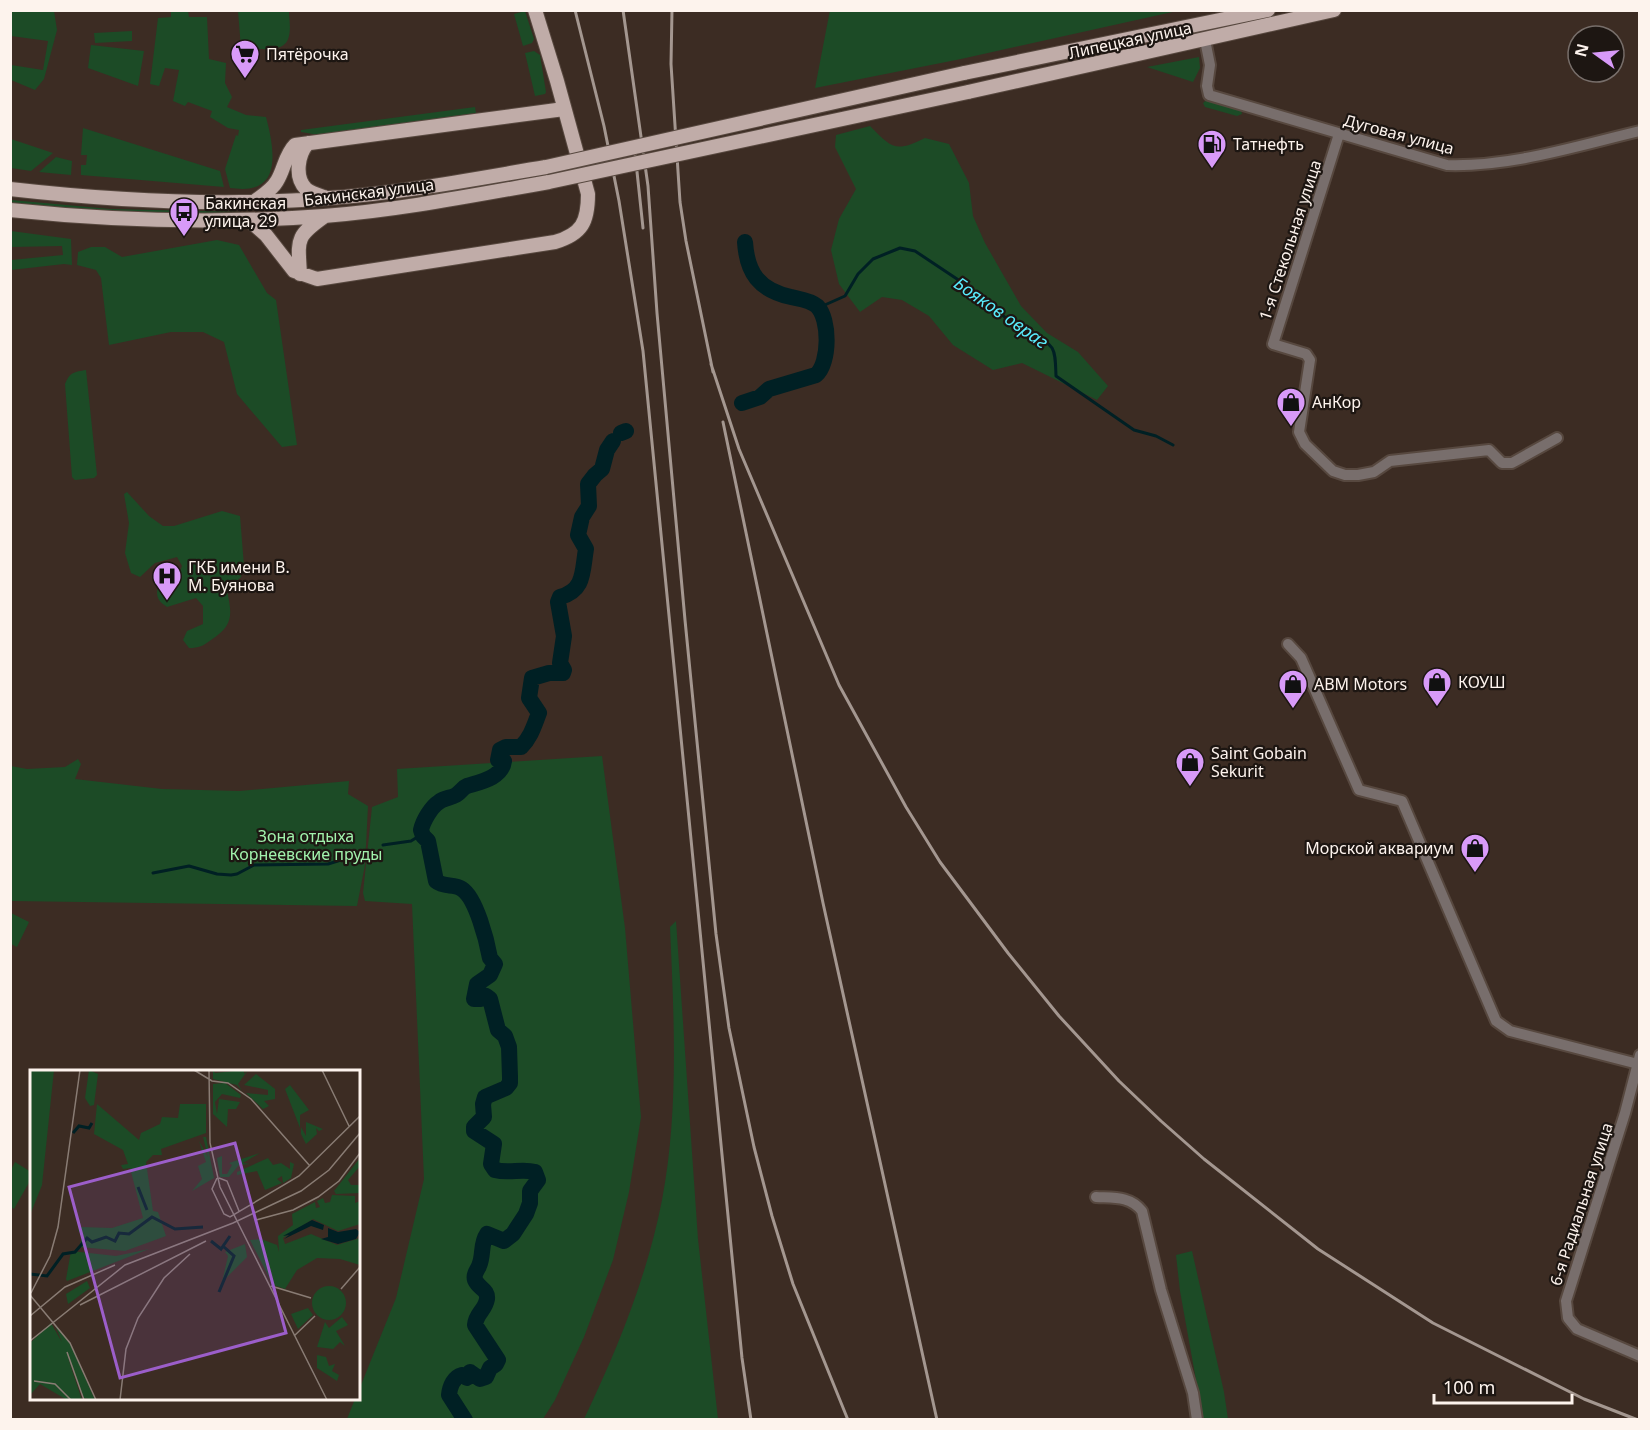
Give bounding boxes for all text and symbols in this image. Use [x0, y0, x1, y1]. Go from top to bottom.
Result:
street label: Липецкая улица [1066, 16, 1194, 64]
north arrow [1566, 24, 1626, 84]
supermarket icon: Пятёрочка [229, 38, 261, 80]
text: N [1569, 41, 1594, 59]
place label: Пятёрочка [266, 43, 349, 65]
street label: Дуговая улица [1341, 109, 1457, 159]
fuel station icon: Татнефть [1196, 128, 1228, 170]
place label: Татнефть [1233, 133, 1304, 155]
street label: 1-я Стекольная улица [1254, 157, 1326, 323]
street label: Бакинская улица [303, 173, 435, 211]
place label: Бакинская улица, 29 [205, 192, 286, 232]
bus stop icon: Бакинская улица, 29 [168, 196, 200, 238]
water label: Бояков овраг [950, 271, 1053, 354]
shop icon: АнКор [1275, 386, 1307, 428]
place label: АнКор [1312, 391, 1361, 413]
place label: ГКБ имени В. М. Буянова [188, 556, 290, 596]
hospital icon: ГКБ имени В. М. Буянова [151, 560, 183, 602]
shop icon: КОУШ [1421, 666, 1453, 708]
shop icon: ABM Motors [1277, 668, 1309, 710]
place label: КОУШ [1458, 671, 1506, 693]
place label: ABM Motors [1314, 673, 1407, 695]
place label: Saint Gobain Sekurit [1211, 742, 1307, 782]
shop icon: Saint Gobain Sekurit [1174, 746, 1206, 788]
park label: Зона отдыха Корнеевские пруды [230, 825, 382, 865]
shop icon: Морской аквариум [1459, 832, 1491, 874]
place label: Морской аквариум [1305, 837, 1454, 859]
inset map [30, 1070, 360, 1400]
street label: 6-я Радиальная улица [1544, 1120, 1618, 1288]
scale bar [1434, 1367, 1572, 1405]
text: 100 m [1443, 1375, 1495, 1399]

